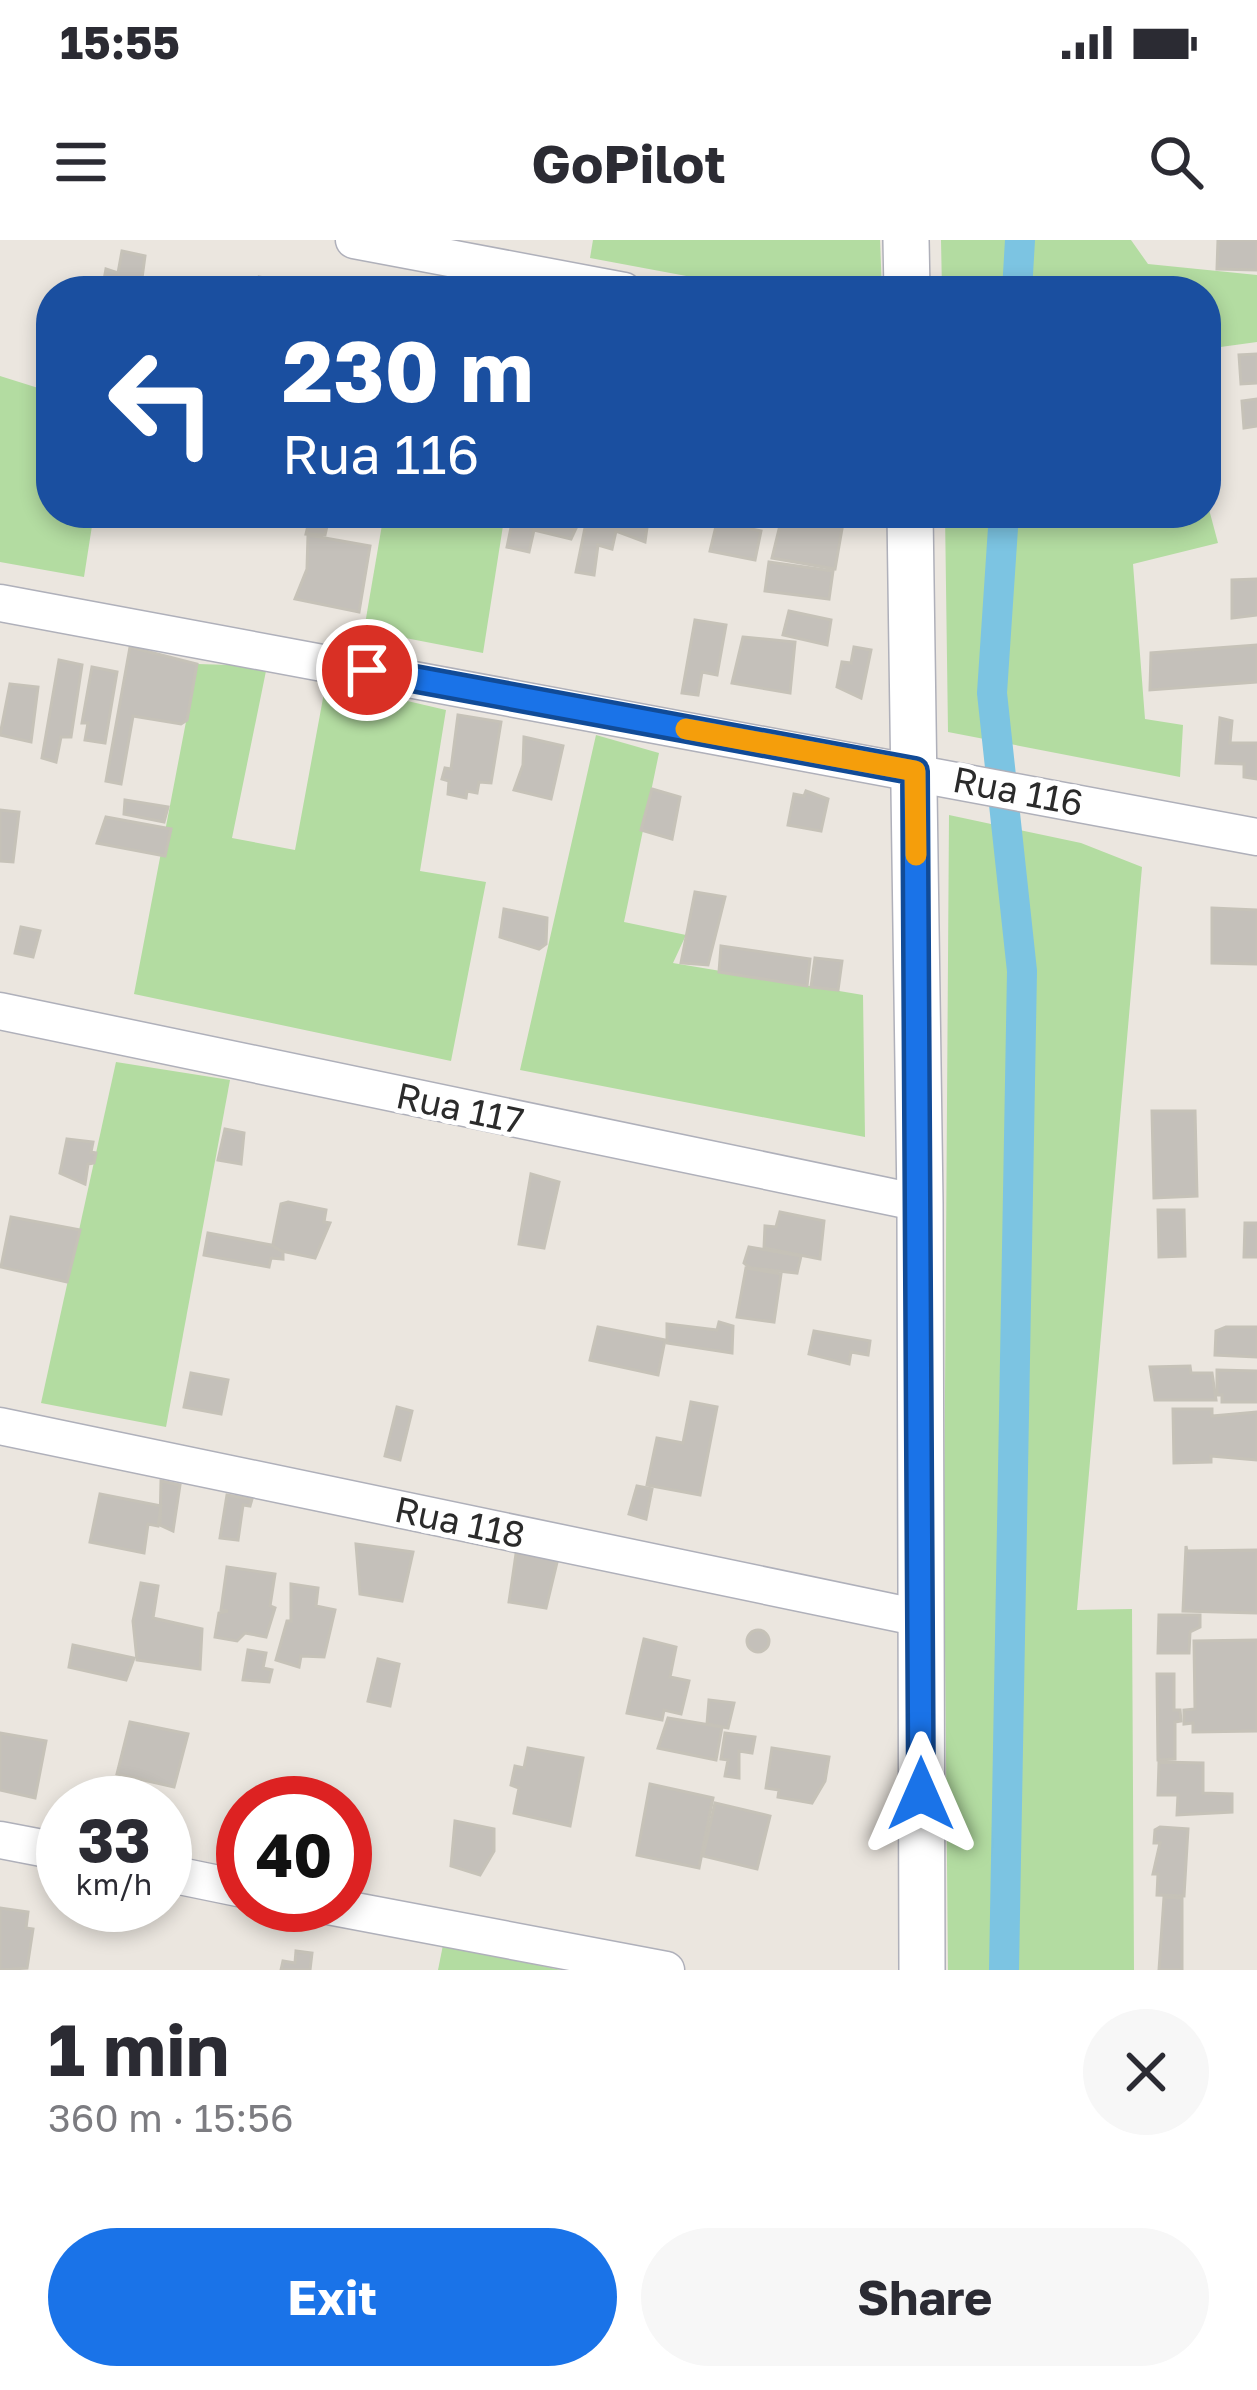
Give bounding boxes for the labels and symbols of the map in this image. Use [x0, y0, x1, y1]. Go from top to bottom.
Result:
pin [316, 619, 418, 721]
street label: Rua 116 [949, 757, 1087, 824]
street label: Rua 117 [393, 1073, 528, 1142]
street label: Rua 118 [391, 1487, 529, 1556]
position arrow [858, 1731, 984, 1857]
speed limit sign: 40 [216, 1776, 372, 1932]

